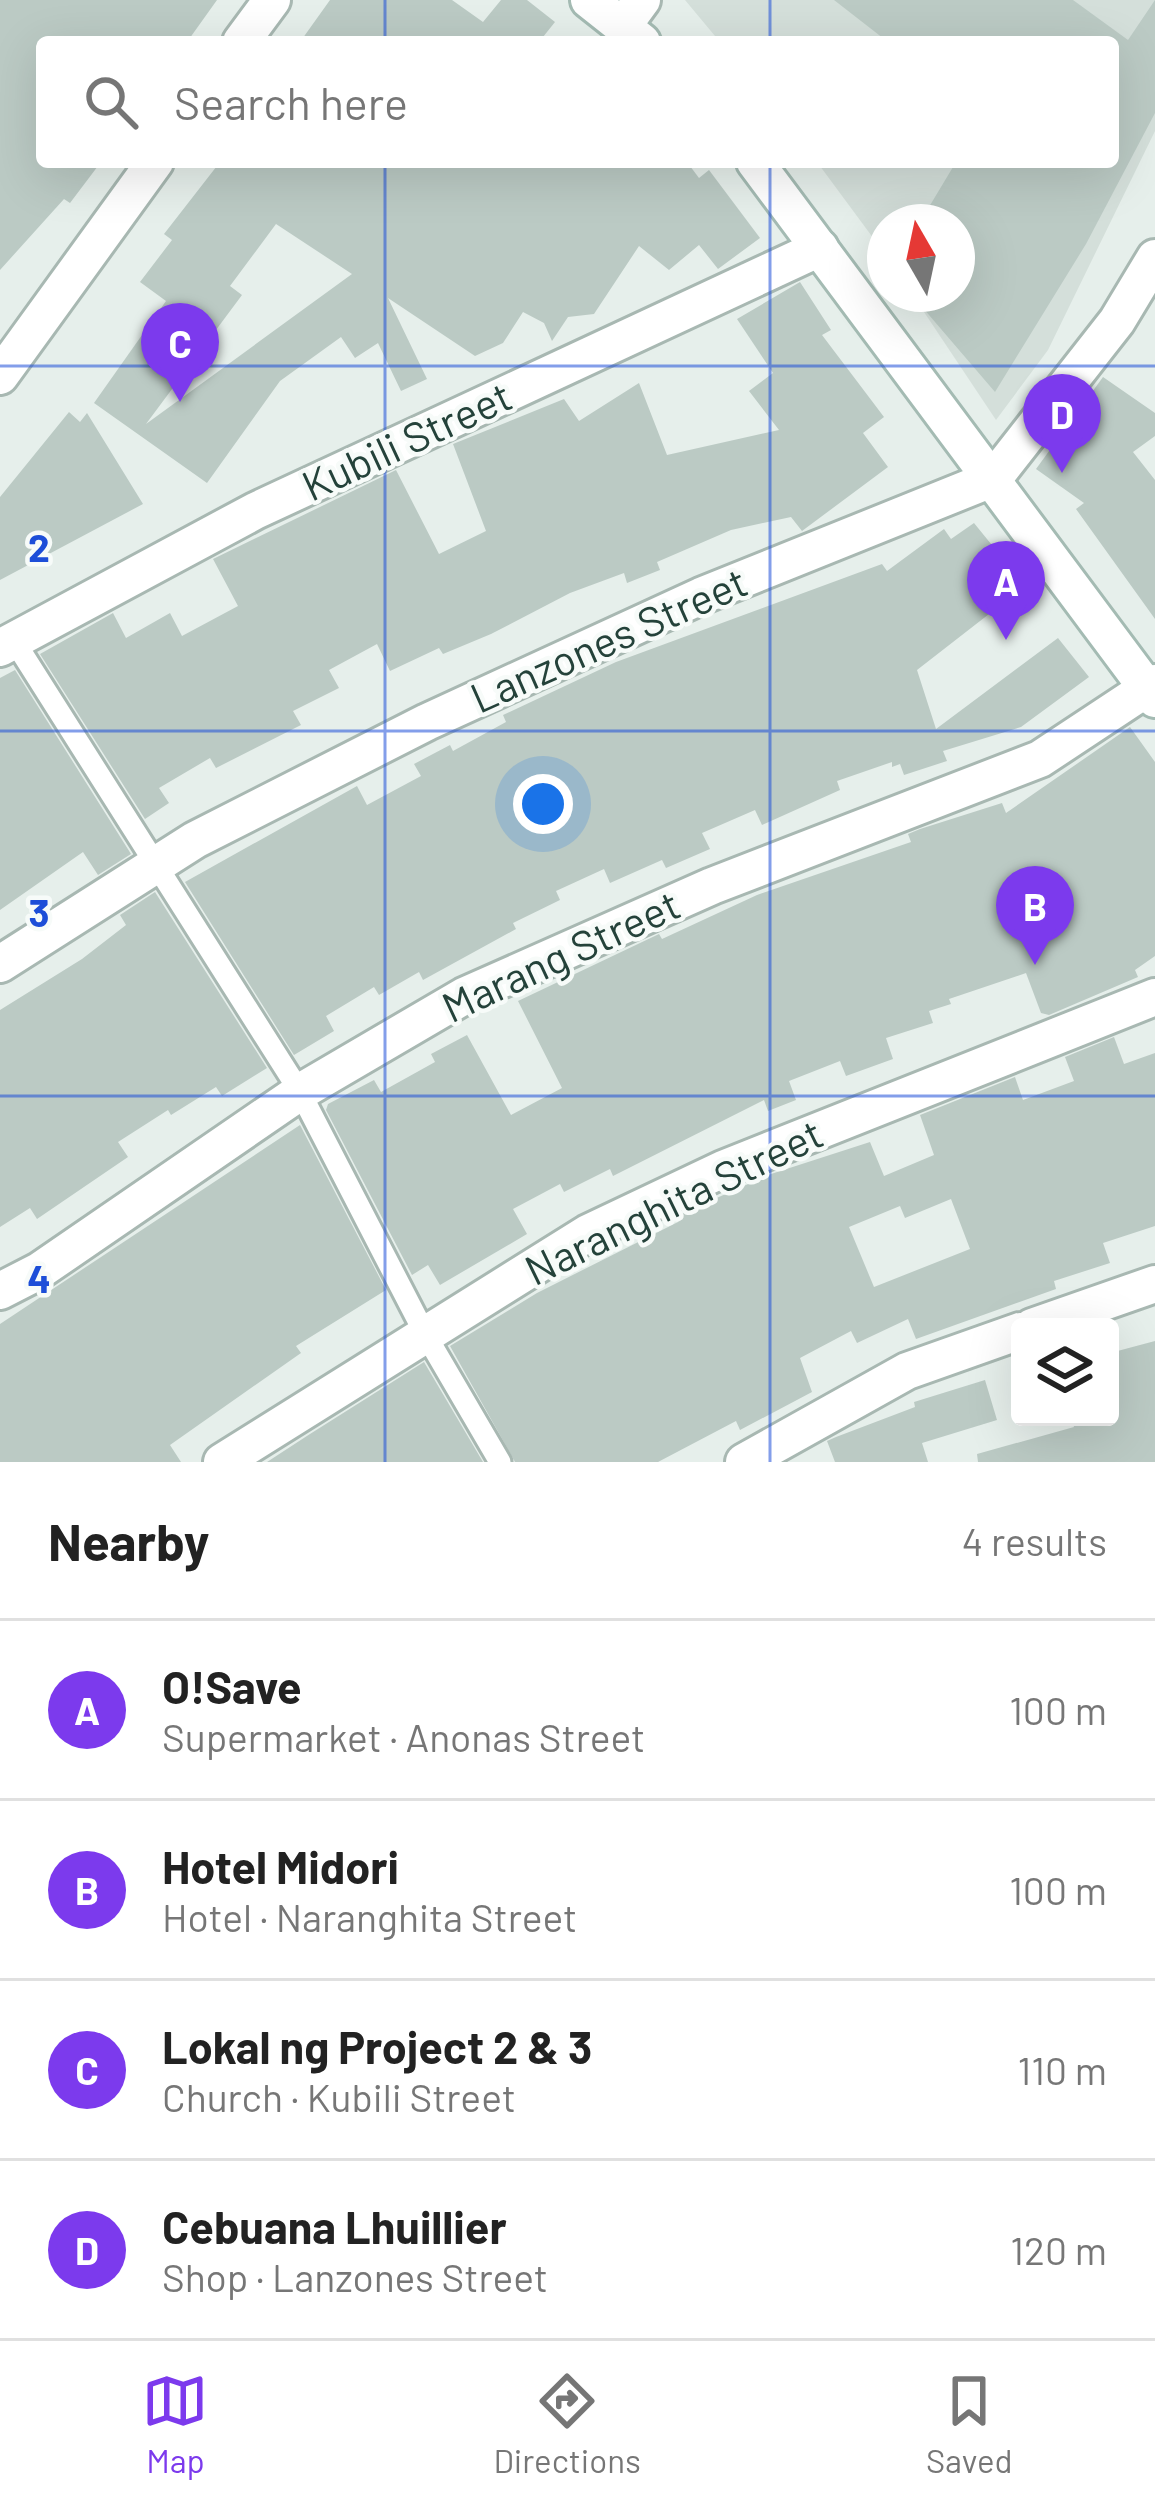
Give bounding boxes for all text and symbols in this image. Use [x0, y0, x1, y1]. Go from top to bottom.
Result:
search box [36, 36, 1119, 168]
icon: search [78, 69, 144, 135]
text: Search here [174, 75, 408, 129]
north arrow [867, 204, 975, 312]
pin: C [141, 303, 219, 402]
street label: Kubili Street [294, 369, 519, 509]
pin: D [1023, 374, 1101, 473]
text: 2 [28, 523, 50, 570]
pin: A [967, 541, 1045, 640]
street label: Lanzones Street [462, 555, 754, 721]
your location [513, 774, 573, 834]
pin: B [996, 866, 1074, 965]
street label: Marang Street [433, 877, 687, 1032]
text: 3 [28, 888, 50, 935]
street label: Naranghita Street [516, 1107, 830, 1295]
text: 4 [27, 1254, 51, 1301]
map controls [1011, 1318, 1119, 1426]
button: layers [1011, 1318, 1119, 1426]
text: Nearby [48, 1510, 209, 1571]
text: 4 results [962, 1517, 1107, 1564]
text: O!Save [162, 1659, 302, 1713]
text: A [74, 1686, 100, 1733]
text: 100 m [1009, 1686, 1107, 1733]
text: Supermarket · Anonas Street [162, 1713, 645, 1760]
text: Hotel Midori [162, 1839, 399, 1893]
text: B [75, 1866, 99, 1913]
text: 100 m [1009, 1866, 1107, 1913]
text: Hotel · Naranghita Street [162, 1893, 577, 1940]
text: Lokal ng Project 2 & 3 [162, 2019, 592, 2073]
text: C [75, 2046, 99, 2093]
text: 110 m [1017, 2046, 1107, 2093]
text: Church · Kubili Street [162, 2073, 516, 2120]
text: Cebuana Lhuillier [162, 2199, 507, 2253]
text: D [75, 2226, 99, 2273]
text: 120 m [1010, 2226, 1107, 2273]
text: Shop · Lanzones Street [162, 2253, 548, 2300]
tab: Map [142, 2368, 208, 2480]
tab: Directions [493, 2368, 641, 2480]
tab: Saved [926, 2368, 1013, 2480]

